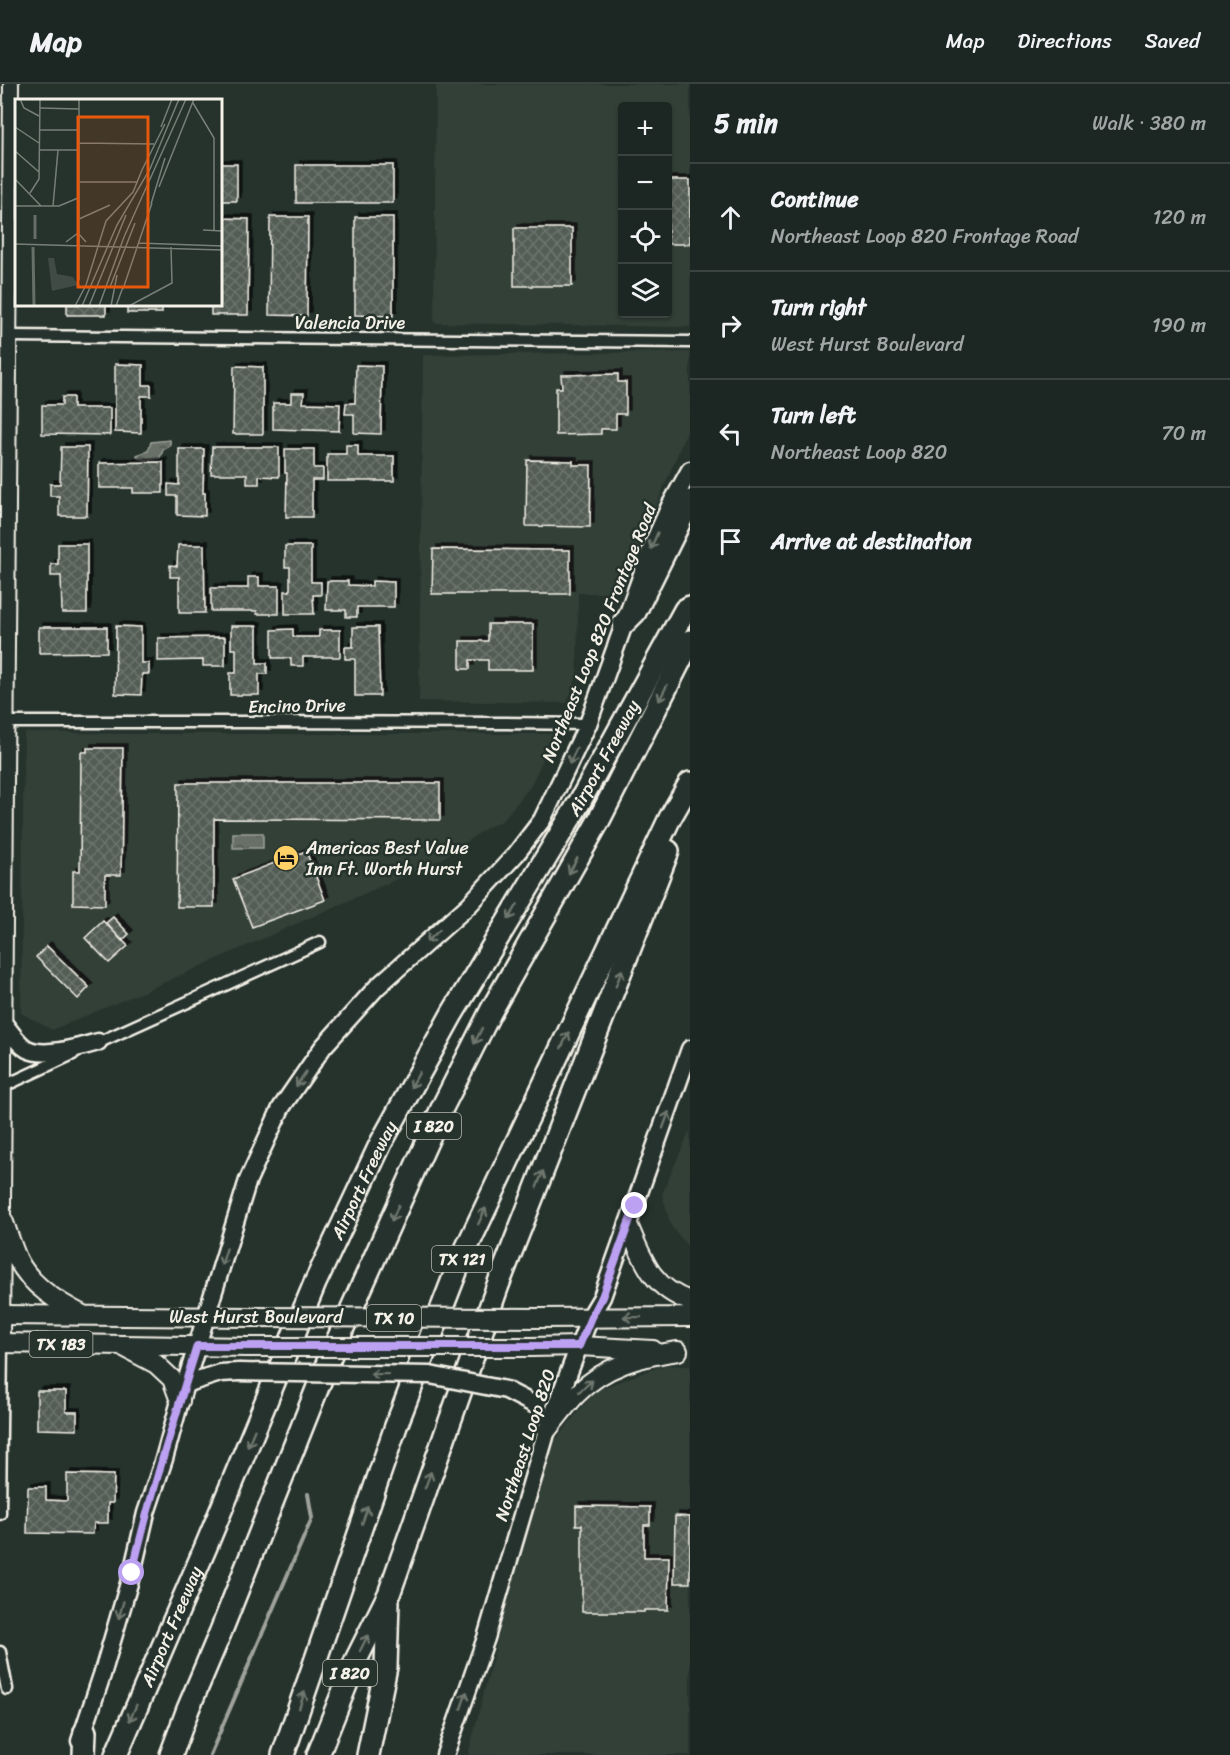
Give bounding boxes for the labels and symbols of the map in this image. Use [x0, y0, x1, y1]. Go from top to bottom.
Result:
inset map [15, 99, 222, 306]
street label: Valencia Drive [295, 307, 406, 339]
street label: Northeast Loop 820 Frontage Road [532, 497, 666, 767]
one-way arrow [648, 531, 659, 550]
one-way arrow [657, 684, 669, 702]
street label: Encino Drive [248, 689, 346, 723]
street label: Airport Freeway [558, 693, 649, 823]
one-way arrow [566, 746, 578, 764]
place label: Americas Best Value Inn Ft. Worth Hurst [305, 832, 469, 885]
hotel icon: Americas Best Value Inn Ft. Worth Hurst [271, 843, 301, 873]
one-way arrow [567, 856, 578, 874]
one-way arrow [507, 903, 519, 920]
one-way arrow [426, 929, 441, 943]
one-way arrow [614, 969, 625, 987]
one-way arrow [472, 1027, 484, 1045]
one-way arrow [560, 1032, 572, 1050]
one-way arrow [295, 1070, 307, 1086]
one-way arrow [409, 1071, 421, 1088]
one-way arrow [661, 1111, 672, 1130]
road number: I 820 [407, 1113, 461, 1139]
street label: Airport Freeway [321, 1114, 407, 1246]
one-way arrow [535, 1170, 546, 1188]
route end [621, 1192, 647, 1218]
one-way arrow [389, 1203, 401, 1221]
one-way arrow [476, 1208, 488, 1226]
road number: TX 121 [432, 1246, 492, 1272]
one-way arrow [218, 1247, 229, 1266]
street label: West Hurst Boulevard [169, 1301, 344, 1333]
road number: TX 10 [367, 1305, 421, 1331]
one-way arrow [622, 1311, 642, 1323]
road number: TX 183 [29, 1331, 92, 1357]
street label: Northeast Loop 820 [485, 1365, 565, 1525]
one-way arrow [369, 1368, 389, 1380]
one-way arrow [578, 1380, 594, 1393]
one-way arrow [245, 1428, 256, 1446]
one-way arrow [424, 1471, 435, 1490]
one-way arrow [361, 1506, 372, 1525]
route start [118, 1559, 144, 1585]
street label: Airport Freeway [131, 1560, 212, 1693]
one-way arrow [115, 1600, 126, 1619]
one-way arrow [359, 1634, 371, 1652]
road number: I 820 [323, 1660, 377, 1686]
one-way arrow [297, 1691, 308, 1710]
one-way arrow [460, 1691, 471, 1710]
one-way arrow [127, 1704, 138, 1722]

